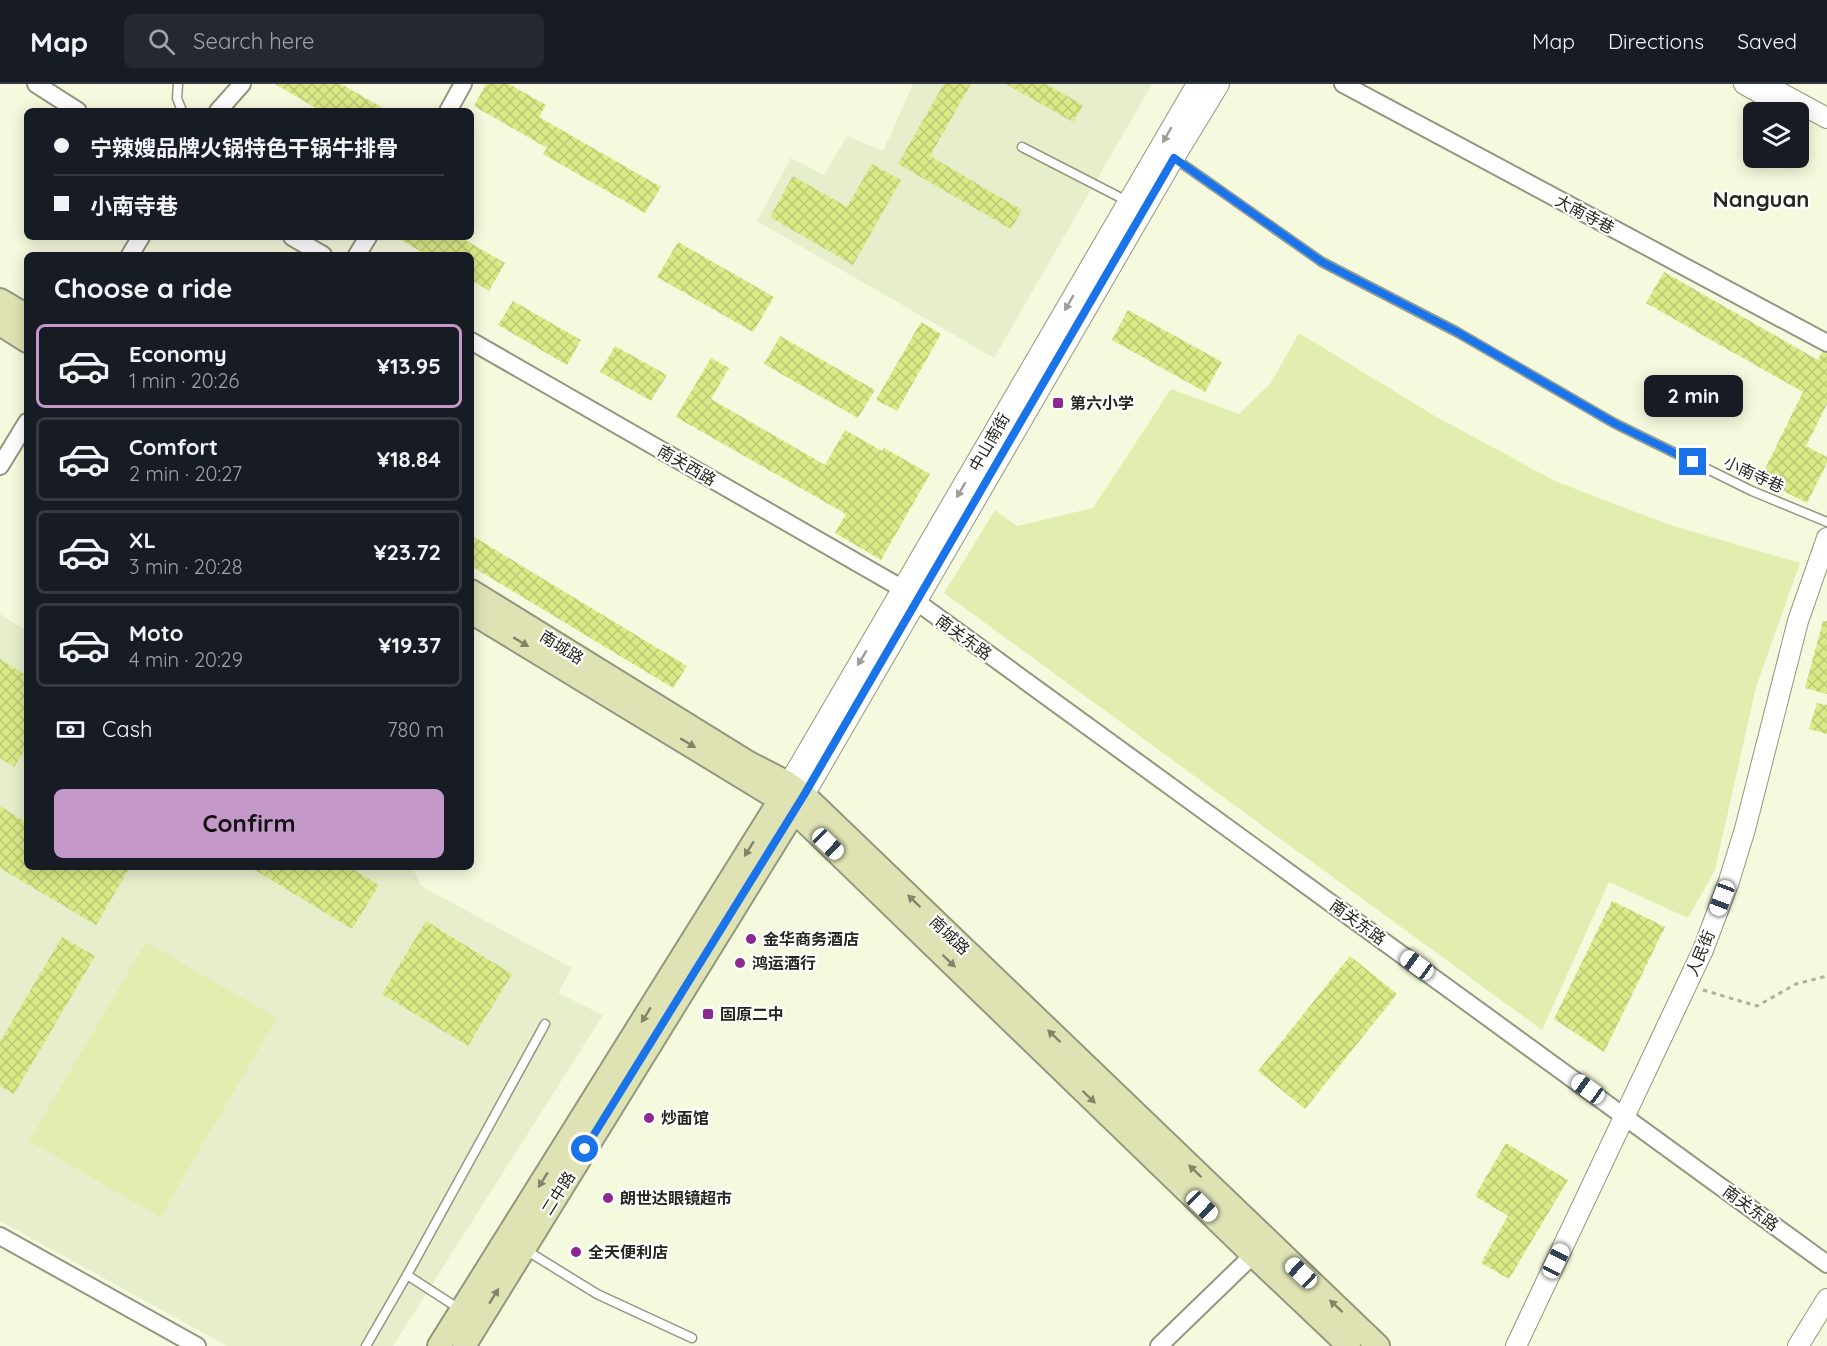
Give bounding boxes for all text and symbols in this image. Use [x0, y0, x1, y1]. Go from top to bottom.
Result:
search box [124, 14, 544, 68]
text: Map [30, 24, 88, 59]
icon: search [145, 25, 178, 58]
text: Search here [193, 27, 315, 55]
text: Map [1532, 28, 1575, 54]
text: Directions [1608, 28, 1704, 54]
text: Saved [1737, 28, 1797, 54]
map controls [1743, 102, 1809, 168]
button: layers [1743, 102, 1809, 168]
one-way arrow [1163, 126, 1173, 143]
text: 宁辣嫂品牌火锅特色干锅牛排骨 [90, 134, 398, 162]
district label: Nanguan [1713, 185, 1809, 213]
street label: 大南寺巷 [1552, 190, 1618, 238]
text: 小南寺巷 [90, 192, 178, 220]
text: Choose a ride [54, 271, 232, 305]
one-way arrow [1064, 295, 1075, 311]
icon: car [57, 339, 111, 393]
text: Economy [129, 340, 227, 368]
text: ¥13.95 [377, 352, 441, 380]
text: 1 min · 20:26 [129, 368, 239, 393]
callout: 2 min [1644, 375, 1742, 417]
text: 2 min [1667, 383, 1720, 408]
place label: 第六小学 [1070, 393, 1134, 413]
marker: 第六小学 [1051, 396, 1065, 410]
street label: 中山南街 [964, 409, 1014, 475]
icon: car [57, 432, 111, 486]
text: Comfort [129, 433, 218, 461]
street label: 南关西路 [654, 440, 720, 490]
text: ¥18.84 [377, 445, 441, 473]
route end [1679, 448, 1706, 475]
street label: 小南寺巷 [1721, 451, 1787, 497]
text: 2 min · 20:27 [129, 461, 242, 486]
one-way arrow [956, 482, 966, 499]
icon: car [57, 525, 111, 579]
text: XL [129, 526, 156, 554]
text: ¥23.72 [373, 538, 441, 566]
text: 3 min · 20:28 [129, 554, 242, 579]
street label: 南关东路 [932, 610, 996, 664]
icon: car [57, 618, 111, 672]
text: Moto [129, 619, 183, 647]
street label: 南城路 [536, 626, 588, 668]
text: ¥19.37 [378, 631, 441, 659]
one-way arrow [513, 637, 529, 648]
text: 4 min · 20:29 [129, 647, 243, 672]
one-way arrow [857, 650, 868, 666]
icon: cash [54, 713, 87, 746]
text: Cash [102, 715, 153, 743]
text: 780 m [387, 717, 444, 742]
one-way arrow [680, 738, 696, 749]
button: Confirm [54, 789, 444, 858]
car [809, 825, 847, 863]
one-way arrow [743, 841, 754, 857]
car [1707, 878, 1737, 918]
one-way arrow [907, 894, 921, 908]
street label: 南关东路 [1326, 895, 1390, 949]
street label: 南城路 [926, 911, 974, 959]
street label: 人民街 [1681, 927, 1719, 979]
place label: 金华商务酒店 [763, 929, 859, 949]
marker: 金华商务酒店 [744, 932, 758, 946]
car [1397, 947, 1437, 983]
place label: 鸿运酒行 [752, 953, 816, 973]
one-way arrow [942, 954, 957, 968]
marker: 鸿运酒行 [733, 956, 747, 970]
place label: 固原二中 [720, 1004, 784, 1024]
one-way arrow [640, 1007, 651, 1023]
marker: 固原二中 [701, 1007, 715, 1021]
one-way arrow [1047, 1029, 1062, 1043]
car [1568, 1071, 1608, 1107]
one-way arrow [1082, 1090, 1097, 1104]
place label: 炒面馆 [661, 1108, 709, 1128]
marker: 炒面馆 [642, 1111, 656, 1125]
route start [571, 1135, 598, 1162]
one-way arrow [1187, 1164, 1202, 1178]
street label: 二中路 [537, 1167, 579, 1219]
one-way arrow [537, 1172, 548, 1188]
street label: 南关东路 [1719, 1181, 1783, 1235]
car [1183, 1187, 1221, 1225]
place label: 朗世达眼镜超市 [620, 1188, 732, 1208]
marker: 朗世达眼镜超市 [601, 1191, 615, 1205]
car [1540, 1241, 1572, 1281]
place label: 全天便利店 [588, 1242, 668, 1262]
marker: 全天便利店 [569, 1245, 583, 1259]
car [1282, 1254, 1320, 1292]
one-way arrow [489, 1288, 500, 1304]
one-way arrow [1328, 1299, 1343, 1313]

